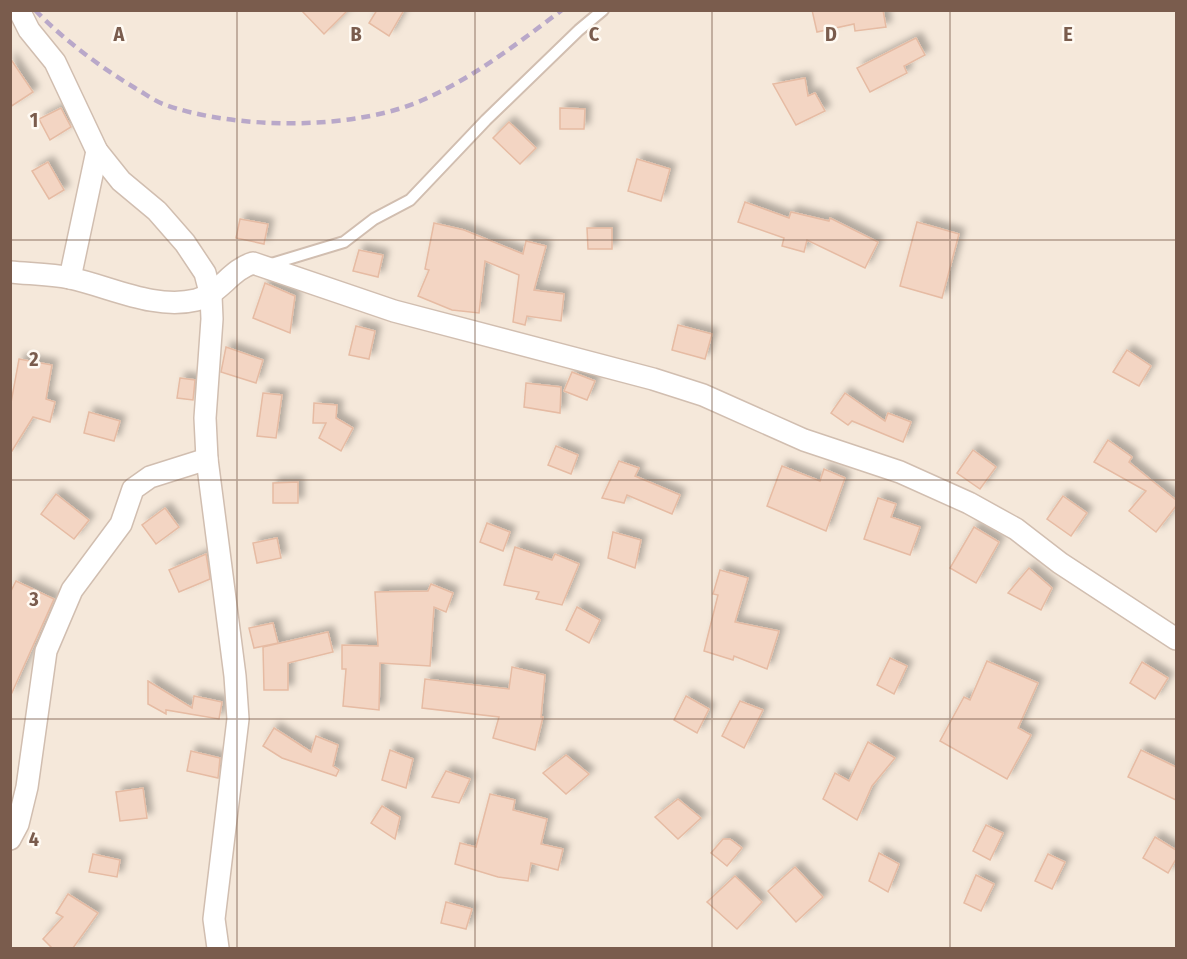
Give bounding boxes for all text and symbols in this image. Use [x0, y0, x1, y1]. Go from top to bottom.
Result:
text: A [113, 22, 126, 46]
text: B [350, 22, 362, 46]
text: C [589, 22, 600, 46]
text: D [825, 22, 837, 46]
text: E [1063, 22, 1073, 46]
text: 1 [30, 108, 38, 132]
text: 2 [28, 347, 39, 371]
text: 3 [28, 587, 39, 611]
text: 4 [29, 827, 39, 851]

